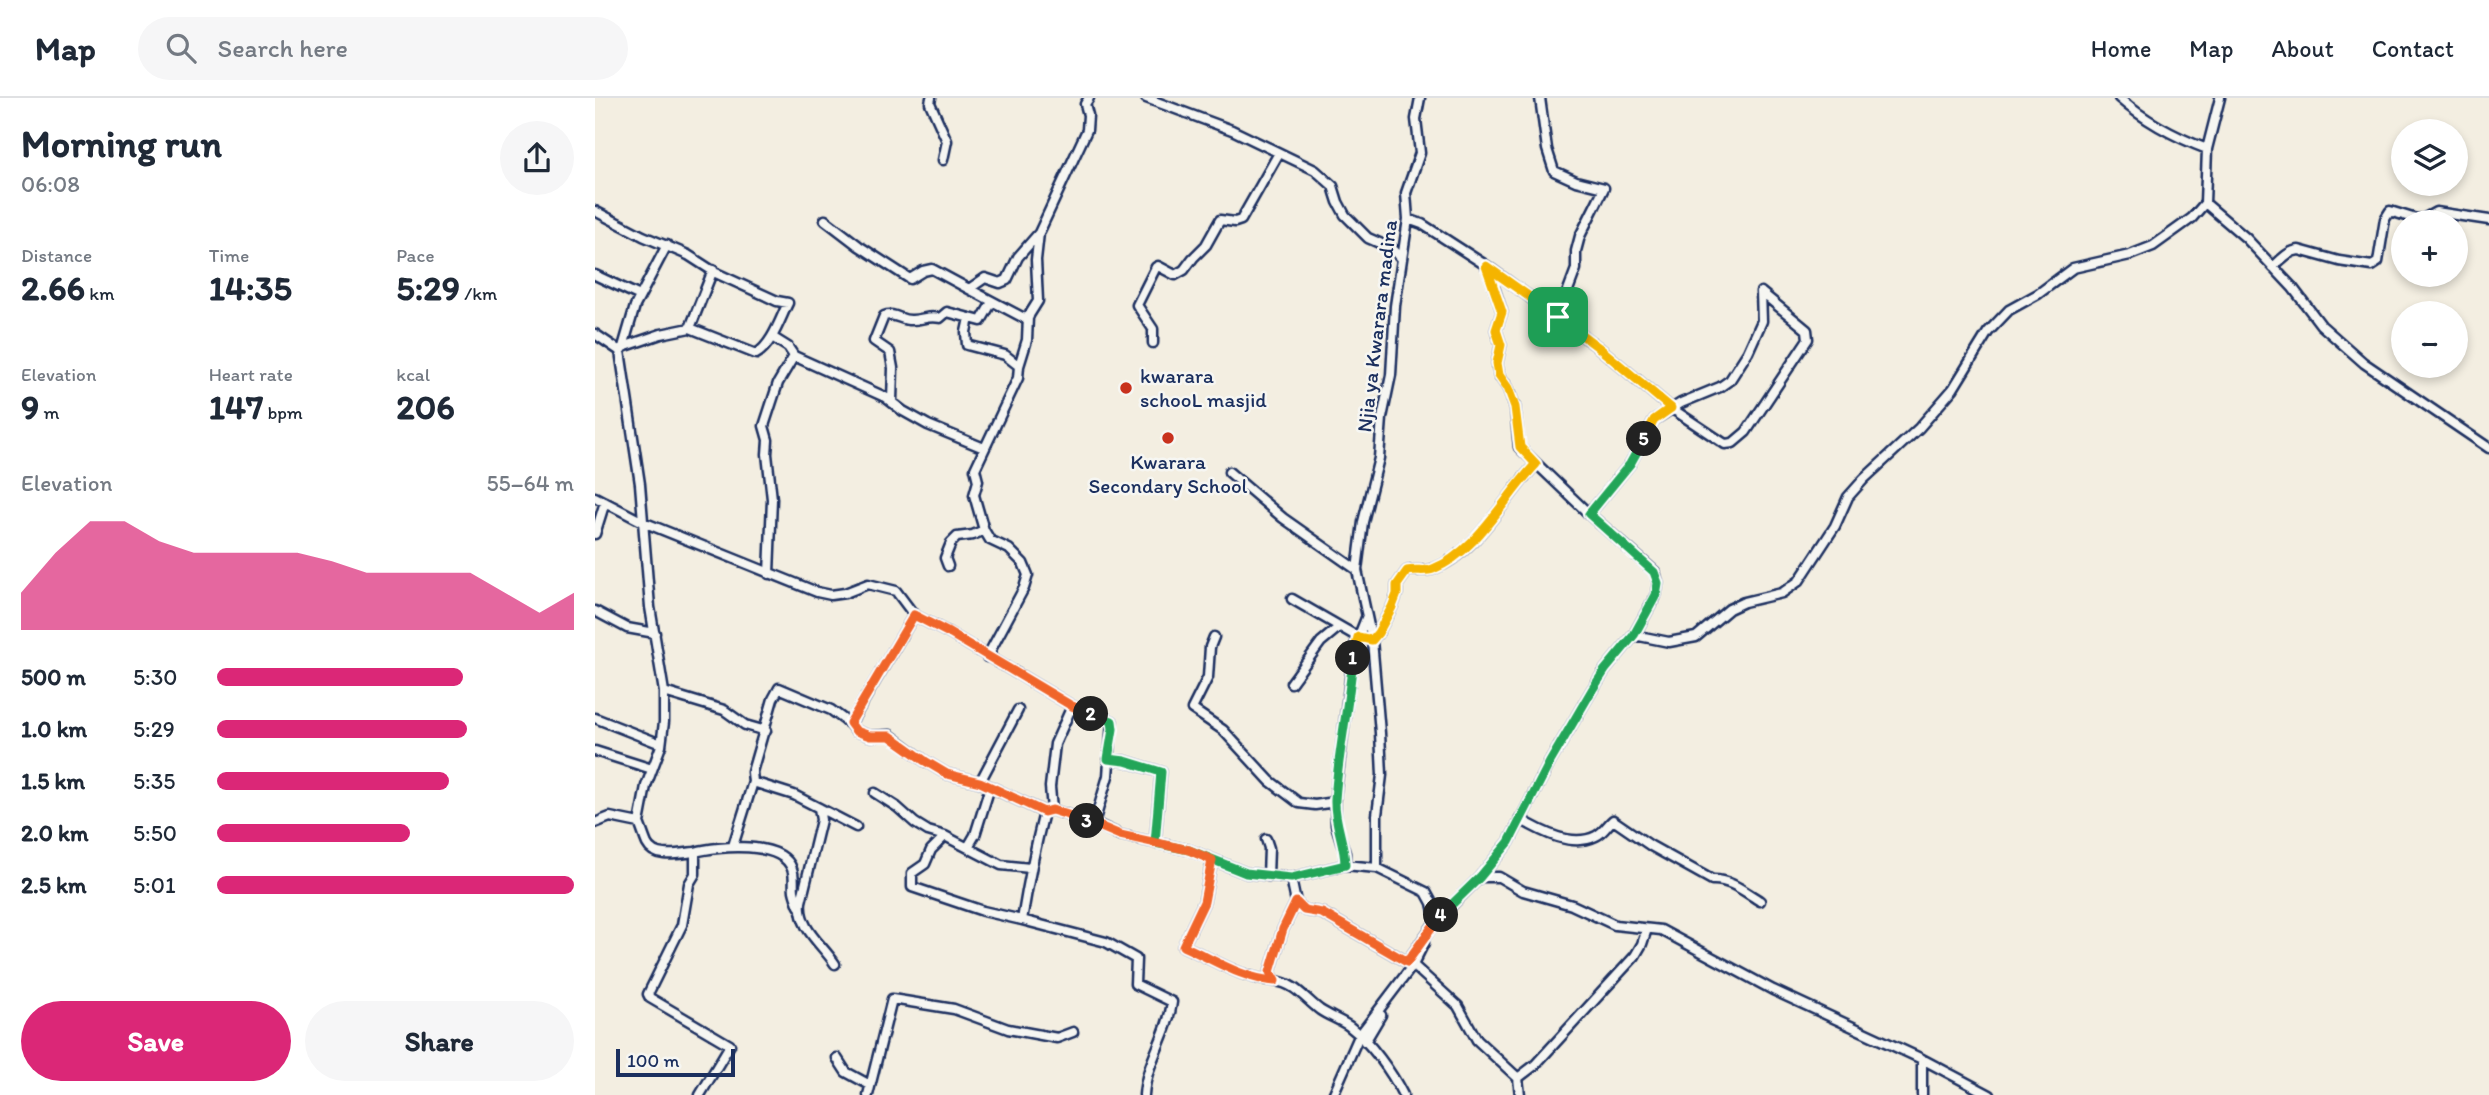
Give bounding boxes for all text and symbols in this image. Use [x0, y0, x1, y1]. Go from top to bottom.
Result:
search box [138, 17, 628, 80]
text: Map [35, 29, 96, 68]
icon: search [162, 29, 200, 67]
text: Search here [218, 32, 348, 64]
text: Home [2091, 34, 2151, 63]
text: Map [2189, 34, 2233, 63]
text: About [2271, 34, 2334, 63]
text: Contact [2372, 34, 2454, 63]
map controls [2391, 119, 2468, 378]
button: layers [2391, 119, 2468, 196]
text: Morning run [21, 121, 222, 167]
button: share [500, 121, 574, 195]
text: 06:08 [21, 170, 80, 198]
button: + [2391, 210, 2468, 287]
street label: Njia ya Kwarara madina [1351, 218, 1402, 434]
text: Distance [21, 244, 92, 267]
text: Time [209, 244, 249, 267]
text: Pace [396, 244, 434, 267]
text: 2.66 [21, 267, 85, 309]
text: 14:35 [209, 267, 292, 309]
text: 5:29 [396, 267, 460, 309]
text: km [85, 282, 114, 305]
text: /km [460, 282, 497, 305]
pin [1528, 287, 1588, 347]
icon: arrive [1539, 298, 1577, 336]
button: − [2391, 301, 2468, 378]
text: Elevation [21, 363, 97, 386]
text: Heart rate [209, 363, 293, 386]
text: kcal [396, 363, 430, 386]
place label: kwarara schooL masjid [1140, 363, 1267, 412]
marker: kwarara schooL masjid [1118, 380, 1134, 396]
text: 9 [21, 386, 39, 428]
text: 147 [209, 386, 263, 428]
text: 206 [396, 386, 455, 428]
text: m [39, 401, 60, 424]
text: bpm [263, 401, 303, 424]
pin: 5 [1627, 422, 1661, 456]
text: 5 [1639, 427, 1648, 450]
marker: Kwarara Secondary School [1160, 430, 1176, 446]
place label: Kwarara Secondary School [1088, 449, 1248, 498]
text: Elevation [21, 469, 112, 497]
text: 55–64 m [487, 469, 574, 497]
pin: 1 [1335, 640, 1371, 676]
text: 1 [1348, 646, 1357, 669]
text: 500 m [21, 663, 86, 691]
text: 5:30 [133, 663, 177, 691]
pin: 2 [1073, 696, 1109, 732]
text: 2 [1086, 702, 1096, 725]
text: 1.0 km [21, 715, 87, 743]
text: 5:29 [133, 715, 175, 743]
text: 1.5 km [21, 767, 85, 795]
text: 5:35 [133, 767, 175, 795]
pin: 3 [1070, 804, 1105, 838]
text: 3 [1081, 809, 1092, 832]
text: 2.0 km [21, 819, 89, 847]
text: 5:50 [133, 819, 177, 847]
text: 2.5 km [21, 871, 86, 899]
text: 5:01 [133, 871, 176, 899]
pin: 4 [1423, 898, 1459, 932]
text: 4 [1435, 903, 1446, 926]
button: Save [21, 1001, 291, 1081]
button: Share [305, 1001, 574, 1081]
scale bar [616, 1046, 735, 1078]
text: 100 m [627, 1049, 679, 1072]

